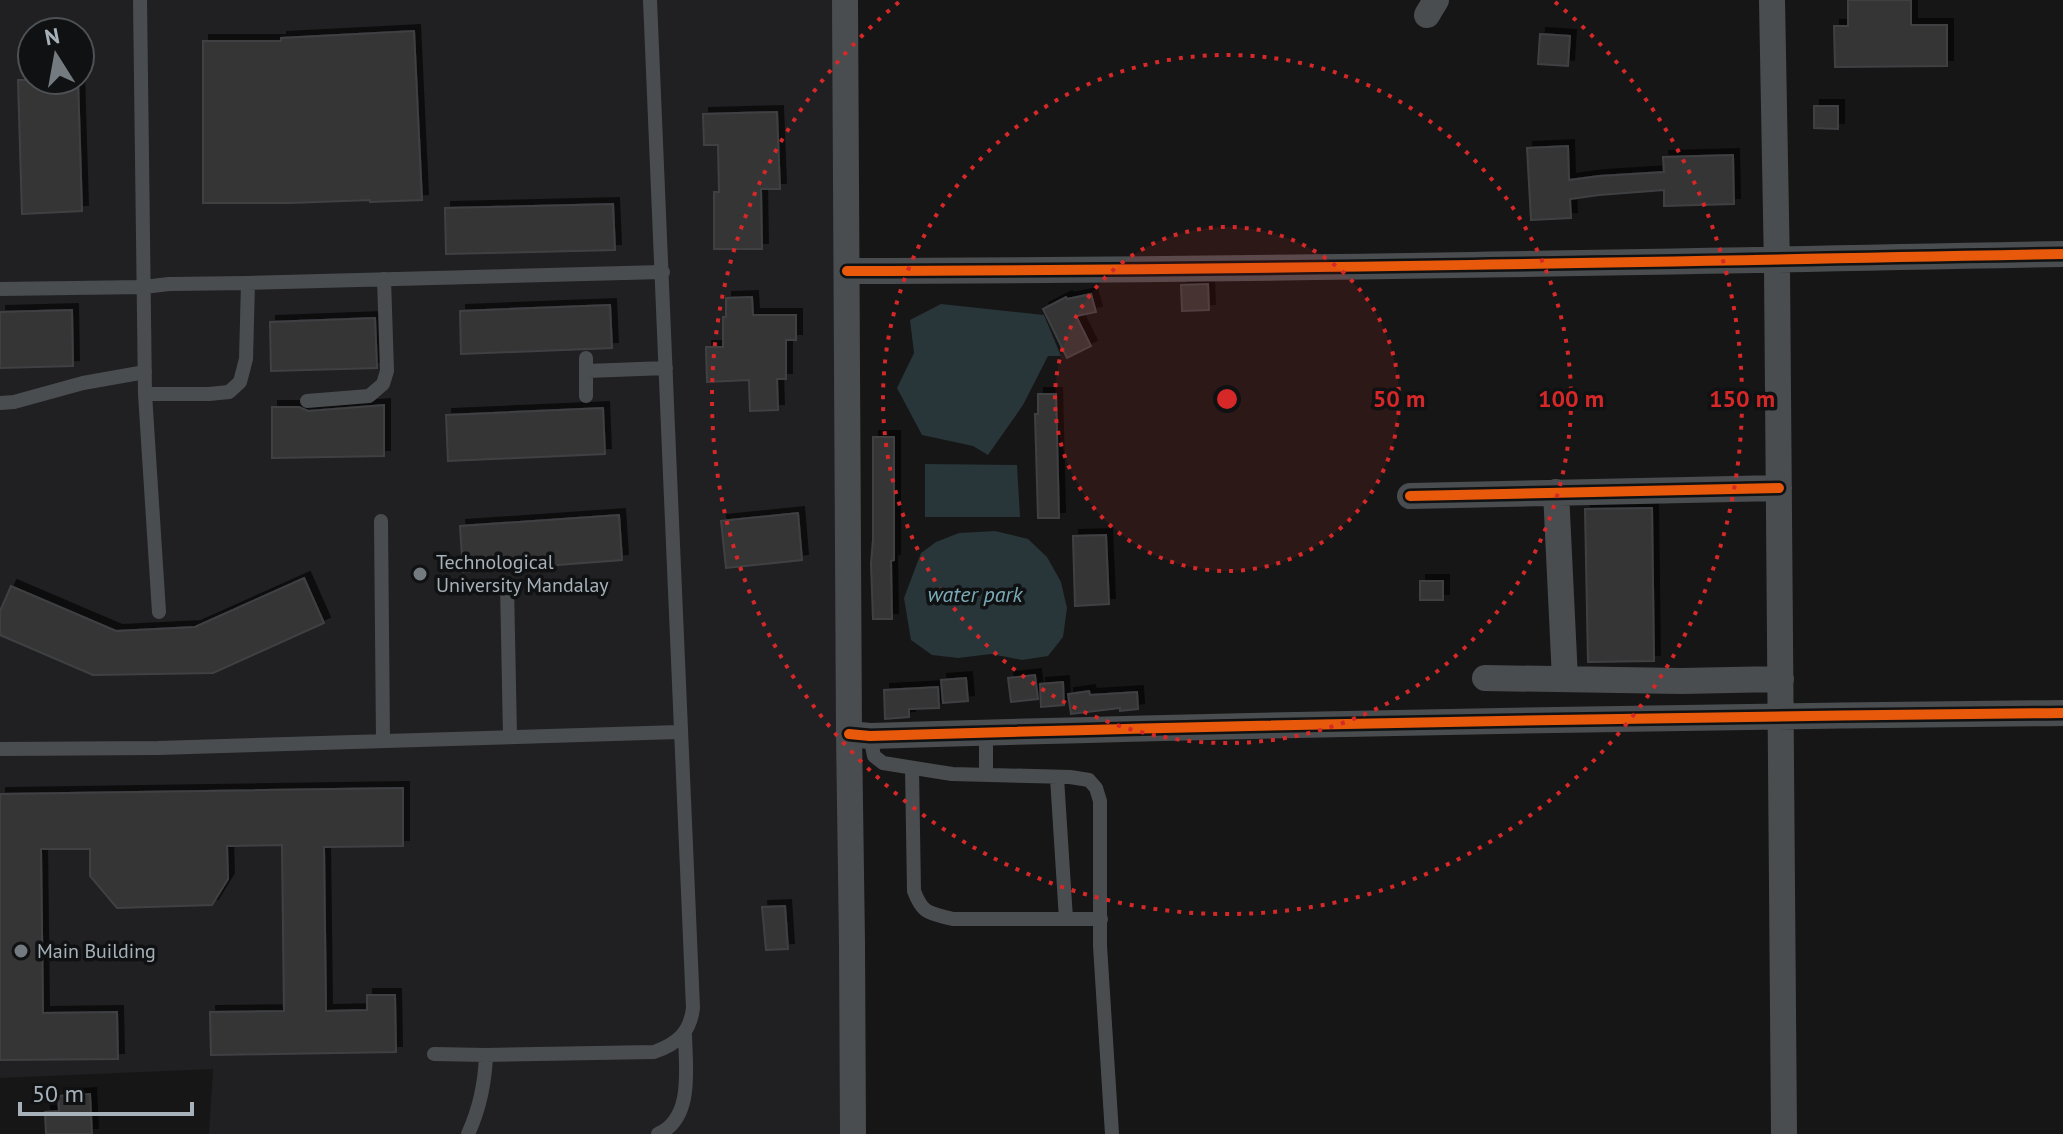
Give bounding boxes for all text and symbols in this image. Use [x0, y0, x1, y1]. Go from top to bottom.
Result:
north arrow [16, 16, 96, 96]
text: N [42, 21, 62, 51]
text: 50 m [1373, 383, 1425, 414]
text: 100 m [1538, 383, 1604, 414]
text: 150 m [1709, 383, 1775, 414]
centre of rings [1213, 385, 1241, 413]
place label: Technological University Mandalay [436, 549, 609, 598]
marker: Technological University Mandalay [411, 565, 429, 583]
water label: water park [928, 580, 1024, 608]
place label: Main Building [37, 938, 156, 964]
marker: Main Building [12, 942, 30, 960]
scale bar [20, 1066, 192, 1116]
text: 50 m [32, 1078, 84, 1109]

